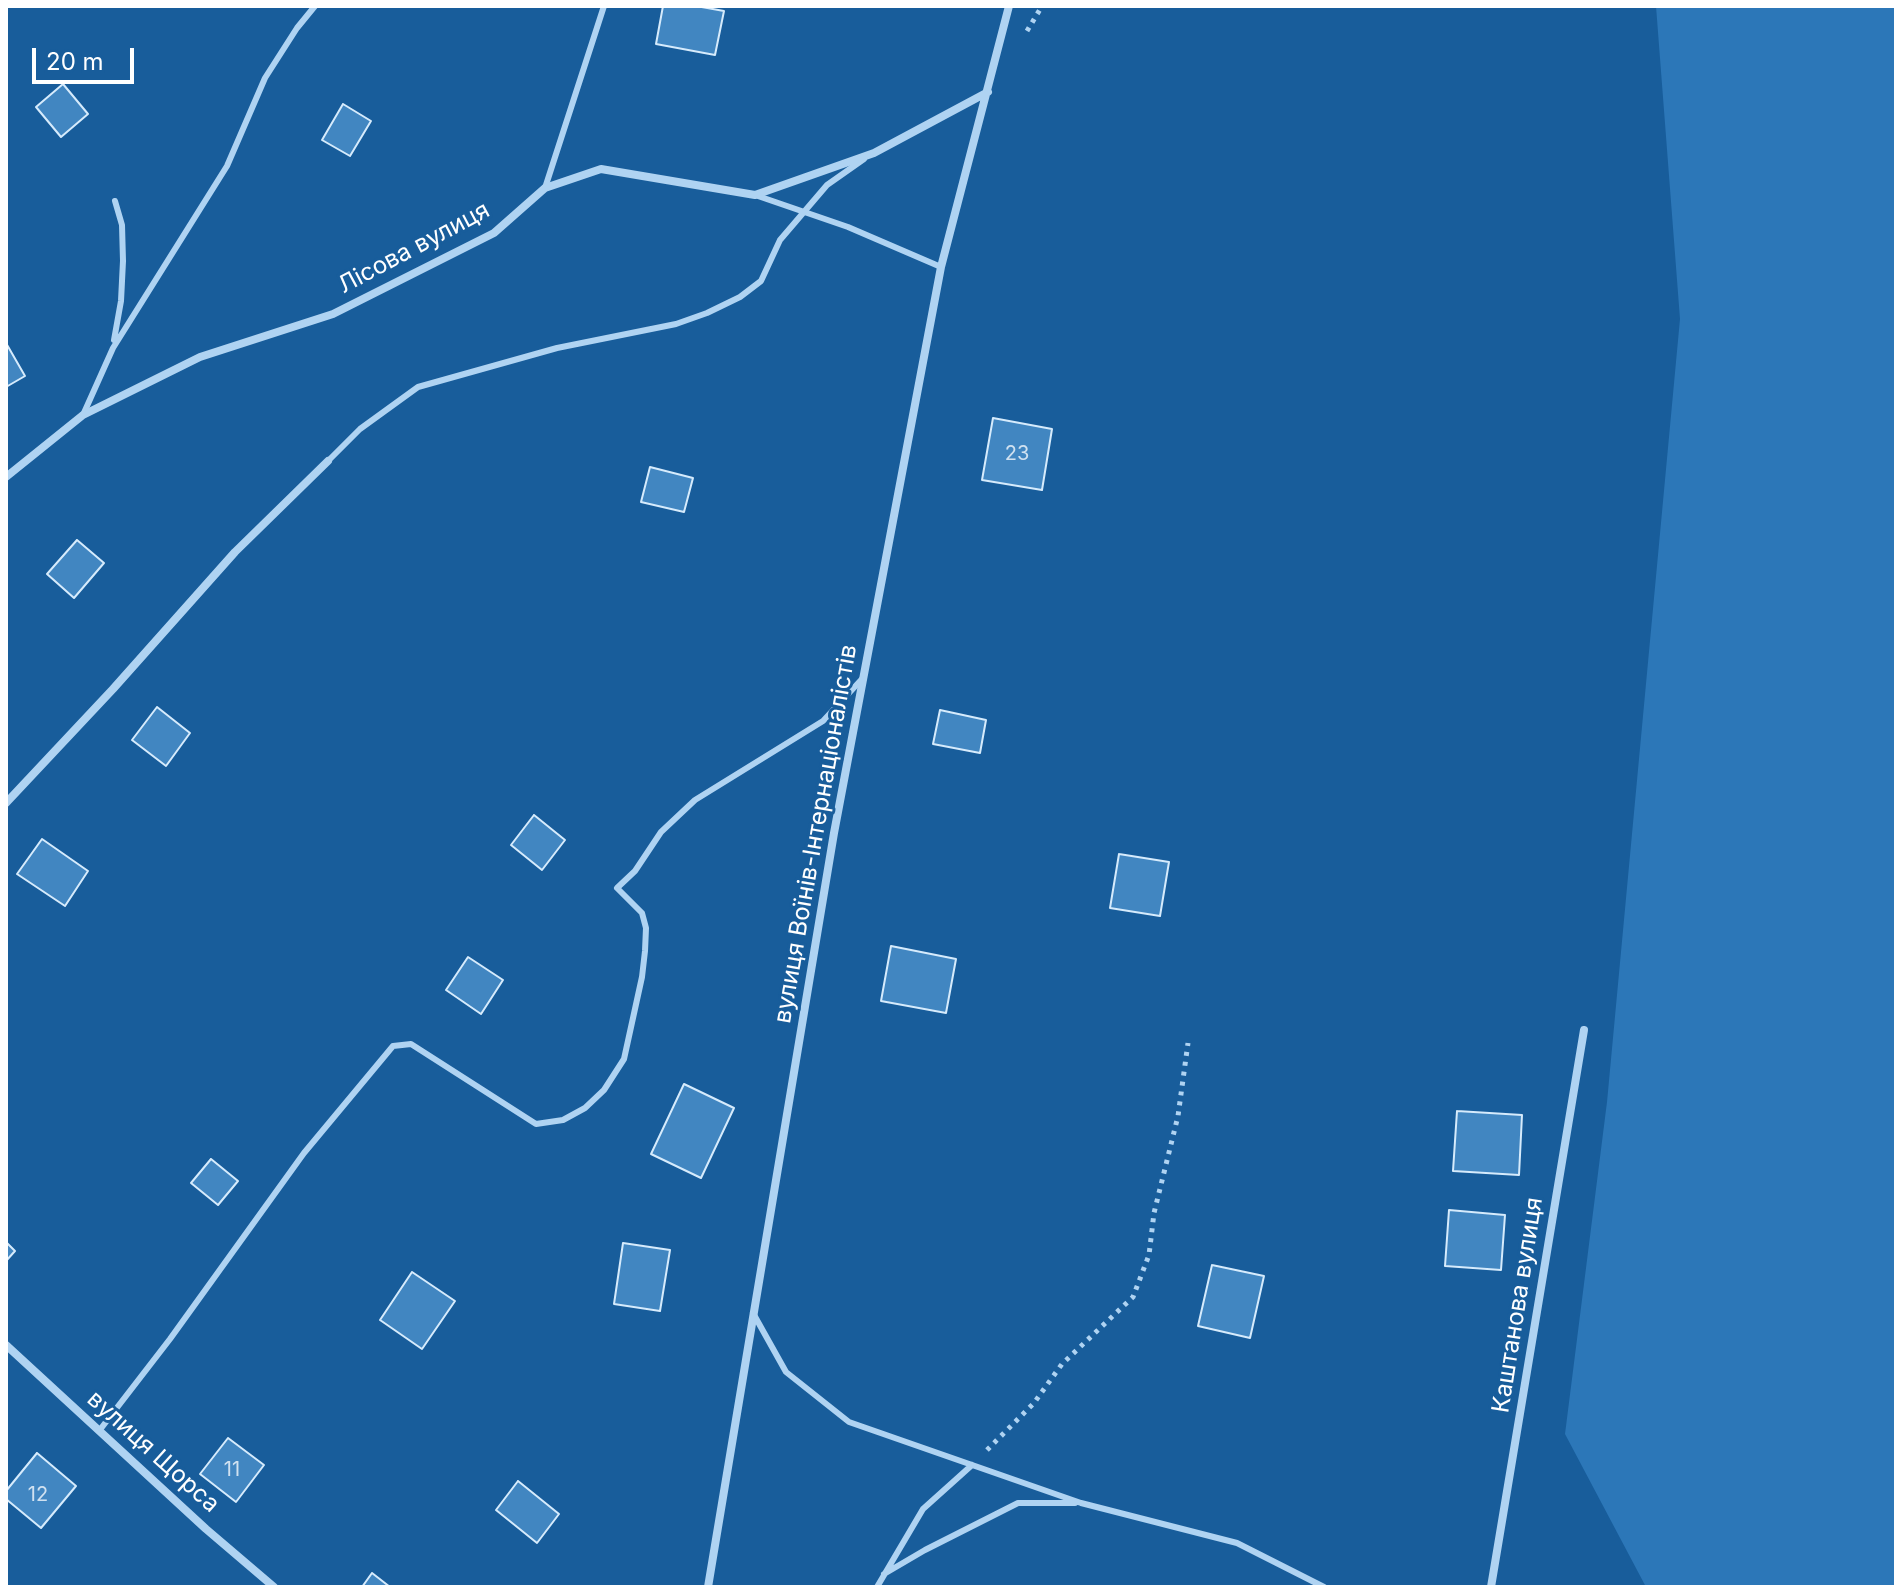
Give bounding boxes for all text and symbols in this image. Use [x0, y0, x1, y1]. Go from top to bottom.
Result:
scale bar [36, 32, 138, 82]
text: 20 m [46, 47, 104, 76]
street label: Лісова вулиця [333, 196, 495, 300]
house number: 23 [1005, 442, 1029, 466]
street label: вулиця Воїнів-Інтернаціоналістів [768, 642, 864, 1026]
street label: Каштанова вулиця [1487, 1195, 1549, 1415]
street label: вулиця Щорса [81, 1385, 225, 1519]
house number: 11 [224, 1458, 240, 1482]
house number: 12 [28, 1483, 48, 1507]

